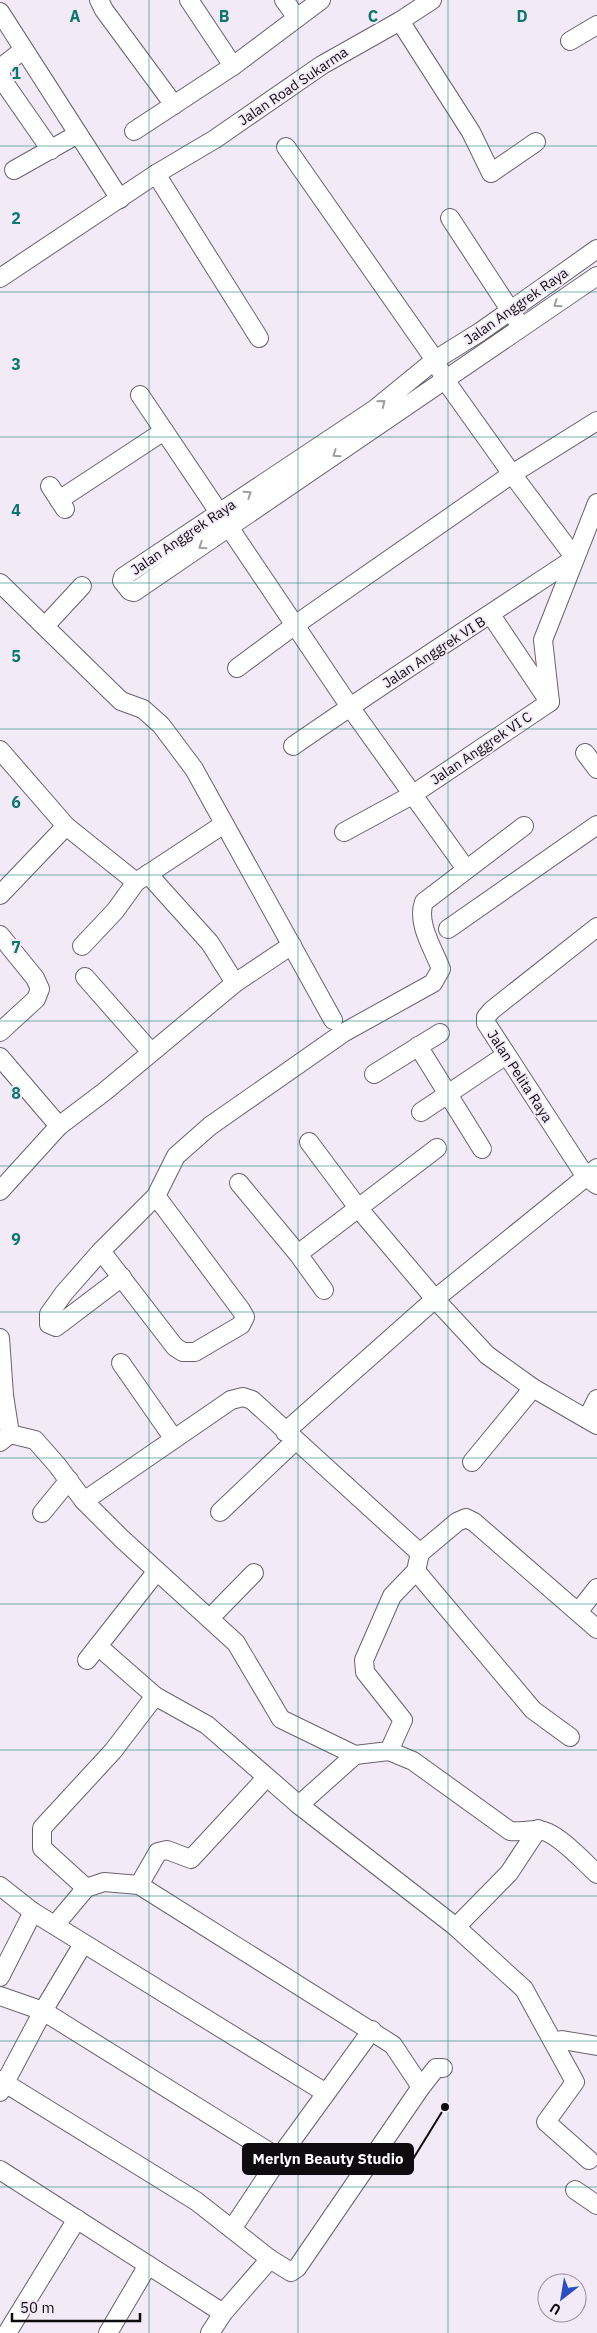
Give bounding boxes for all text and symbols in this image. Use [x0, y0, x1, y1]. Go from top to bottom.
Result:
text: A [70, 6, 81, 26]
text: B [219, 6, 230, 26]
text: C [368, 6, 378, 26]
text: D [516, 6, 528, 26]
street label: Jalan Road Sukarma [235, 42, 352, 129]
text: 1 [11, 63, 21, 83]
text: 2 [11, 208, 21, 228]
street label: Jalan Anggrek Raya [461, 263, 572, 349]
one-way arrow [553, 298, 563, 307]
text: 3 [11, 354, 21, 374]
one-way arrow [376, 400, 385, 409]
one-way arrow [332, 448, 341, 458]
one-way arrow [242, 491, 251, 500]
street label: Jalan Anggrek Raya [127, 495, 239, 579]
text: 4 [11, 500, 21, 520]
one-way arrow [198, 540, 207, 549]
street label: Jalan Anggrek VI B [379, 612, 489, 692]
text: 5 [11, 646, 21, 666]
street label: Jalan Anggrek VI C [427, 707, 535, 789]
text: 6 [11, 792, 21, 812]
text: 7 [11, 937, 21, 957]
street label: Jalan Pelita Raya [483, 1026, 557, 1126]
text: 8 [11, 1083, 21, 1103]
text: 9 [11, 1229, 21, 1249]
callout: Merlyn Beauty Studio [243, 2144, 413, 2174]
text: Merlyn Beauty Studio [253, 2149, 403, 2168]
north arrow [537, 2273, 587, 2323]
scale bar [12, 2290, 140, 2322]
text: 50 m [20, 2298, 55, 2317]
text: U [547, 2299, 564, 2319]

